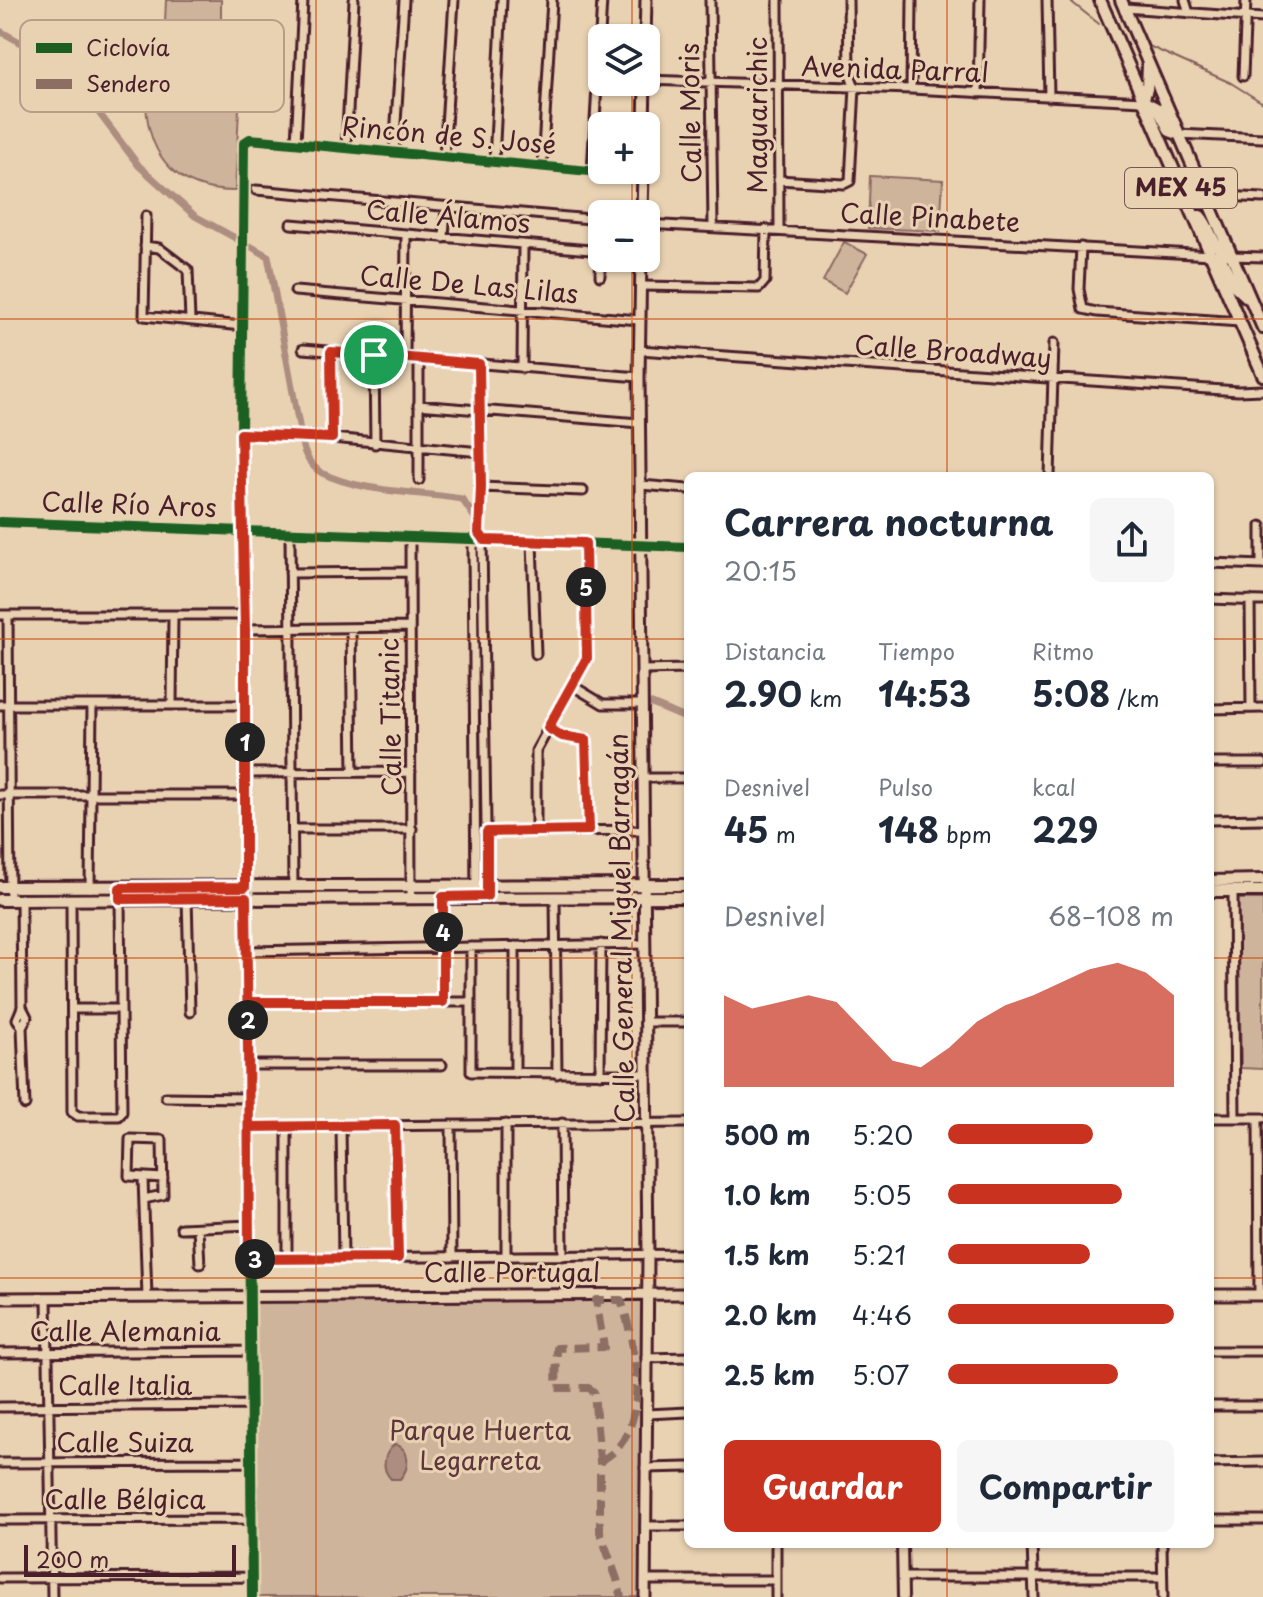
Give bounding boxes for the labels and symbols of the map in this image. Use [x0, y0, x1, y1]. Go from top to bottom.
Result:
legend [20, 20, 284, 112]
text: Ciclovía [86, 30, 170, 63]
street label: Maguarichic [737, 37, 776, 193]
street label: Calle Moris [669, 42, 710, 184]
street label: Avenida Parral [801, 46, 989, 91]
text: Sendero [86, 66, 171, 99]
street label: Rincón de S. José [340, 106, 558, 163]
road number: MEX 45 [1125, 168, 1237, 208]
street label: Calle Álamos [364, 189, 532, 242]
street label: Calle Pinabete [839, 192, 1021, 241]
street label: Calle De Las Lilas [358, 255, 580, 312]
pin [340, 321, 408, 389]
street label: Calle Broadway [853, 324, 1053, 377]
street label: Calle Río Aros [41, 481, 217, 526]
pin: 5 [566, 567, 606, 607]
street label: Calle Titanic [369, 638, 410, 797]
pin: 1 [225, 722, 265, 762]
street label: Calle General Miguel Barragán [598, 733, 643, 1123]
pin: 4 [423, 912, 463, 952]
pin: 2 [228, 1000, 268, 1040]
pin: 3 [235, 1239, 275, 1279]
street label: Calle Portugal [424, 1252, 600, 1291]
street label: Calle Alemania [29, 1311, 221, 1350]
street label: Calle Italia [58, 1365, 192, 1404]
park label: Parque Huerta Legarreta [389, 1410, 571, 1479]
street label: Calle Suiza [56, 1422, 194, 1461]
street label: Calle Bélgica [44, 1479, 206, 1518]
scale bar [24, 1541, 236, 1577]

